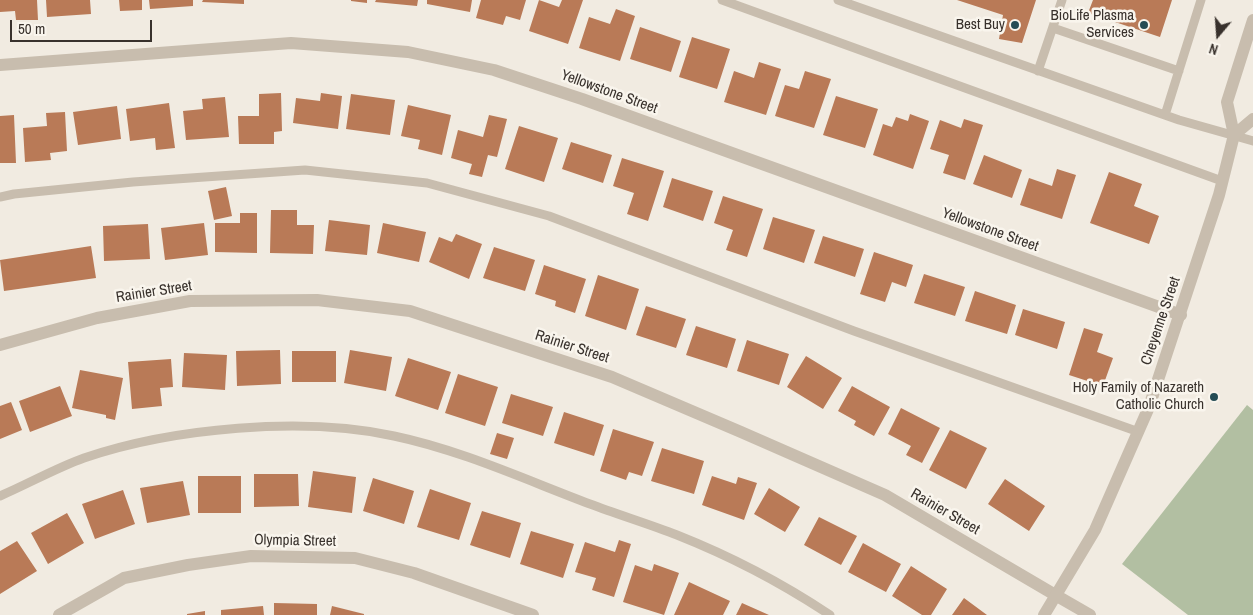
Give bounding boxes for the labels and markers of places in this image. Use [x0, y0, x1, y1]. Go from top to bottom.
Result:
place label: BioLife Plasma Services [1051, 7, 1134, 42]
place label: Best Buy [956, 16, 1005, 34]
marker: Best Buy [1009, 19, 1021, 31]
marker: BioLife Plasma Services [1138, 19, 1150, 31]
place label: Holy Family of Nazareth Catholic Church [1073, 379, 1204, 414]
marker: Holy Family of Nazareth Catholic Church [1208, 391, 1220, 403]

